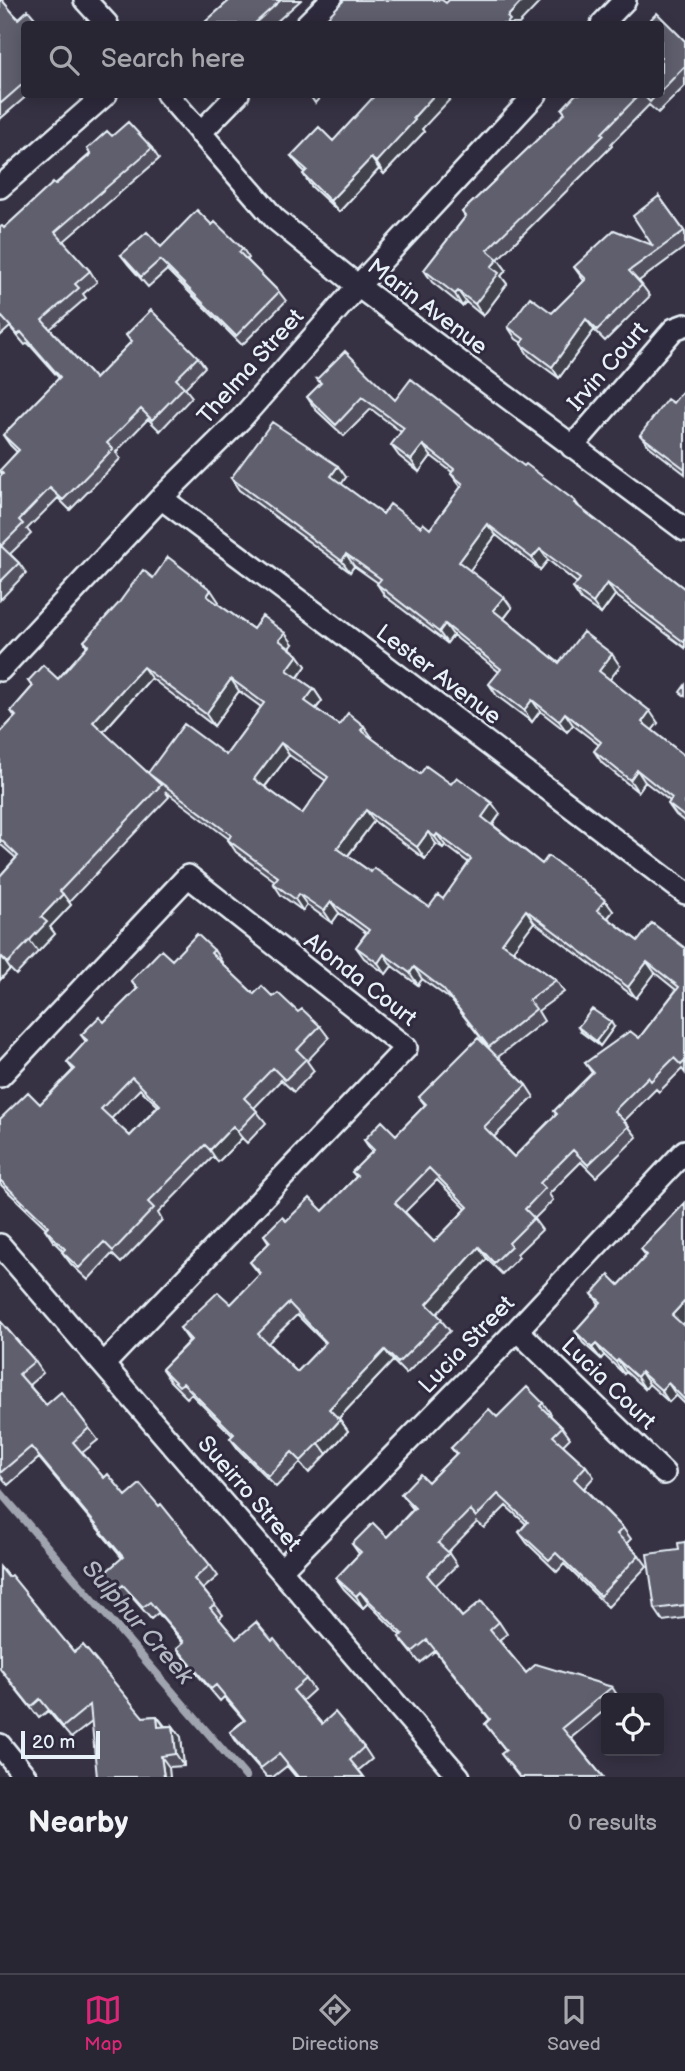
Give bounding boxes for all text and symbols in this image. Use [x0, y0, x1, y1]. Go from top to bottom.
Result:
search box [21, 21, 664, 98]
icon: search [45, 41, 83, 79]
text: Search here [101, 44, 245, 75]
street label: Marin Avenue [362, 253, 493, 361]
street label: Thelma Street [192, 303, 310, 430]
street label: Irvin Court [562, 316, 654, 417]
street label: Lester Avenue [370, 619, 506, 731]
street label: Alonda Court [299, 927, 422, 1032]
street label: Lucia Street [413, 1290, 520, 1400]
street label: Lucia Court [555, 1332, 661, 1436]
street label: Sueirro Street [191, 1430, 307, 1557]
water label: Sulphur Creek [76, 1554, 200, 1691]
map controls [601, 1693, 664, 1756]
button: locate [601, 1693, 664, 1756]
scale bar [21, 1728, 100, 1760]
text: 20 m [32, 1731, 75, 1754]
text: Nearby [28, 1805, 128, 1841]
text: 0 results [568, 1809, 657, 1837]
tab: Map [84, 1991, 123, 2056]
tab: Directions [291, 1991, 379, 2056]
tab: Saved [547, 1991, 601, 2056]

